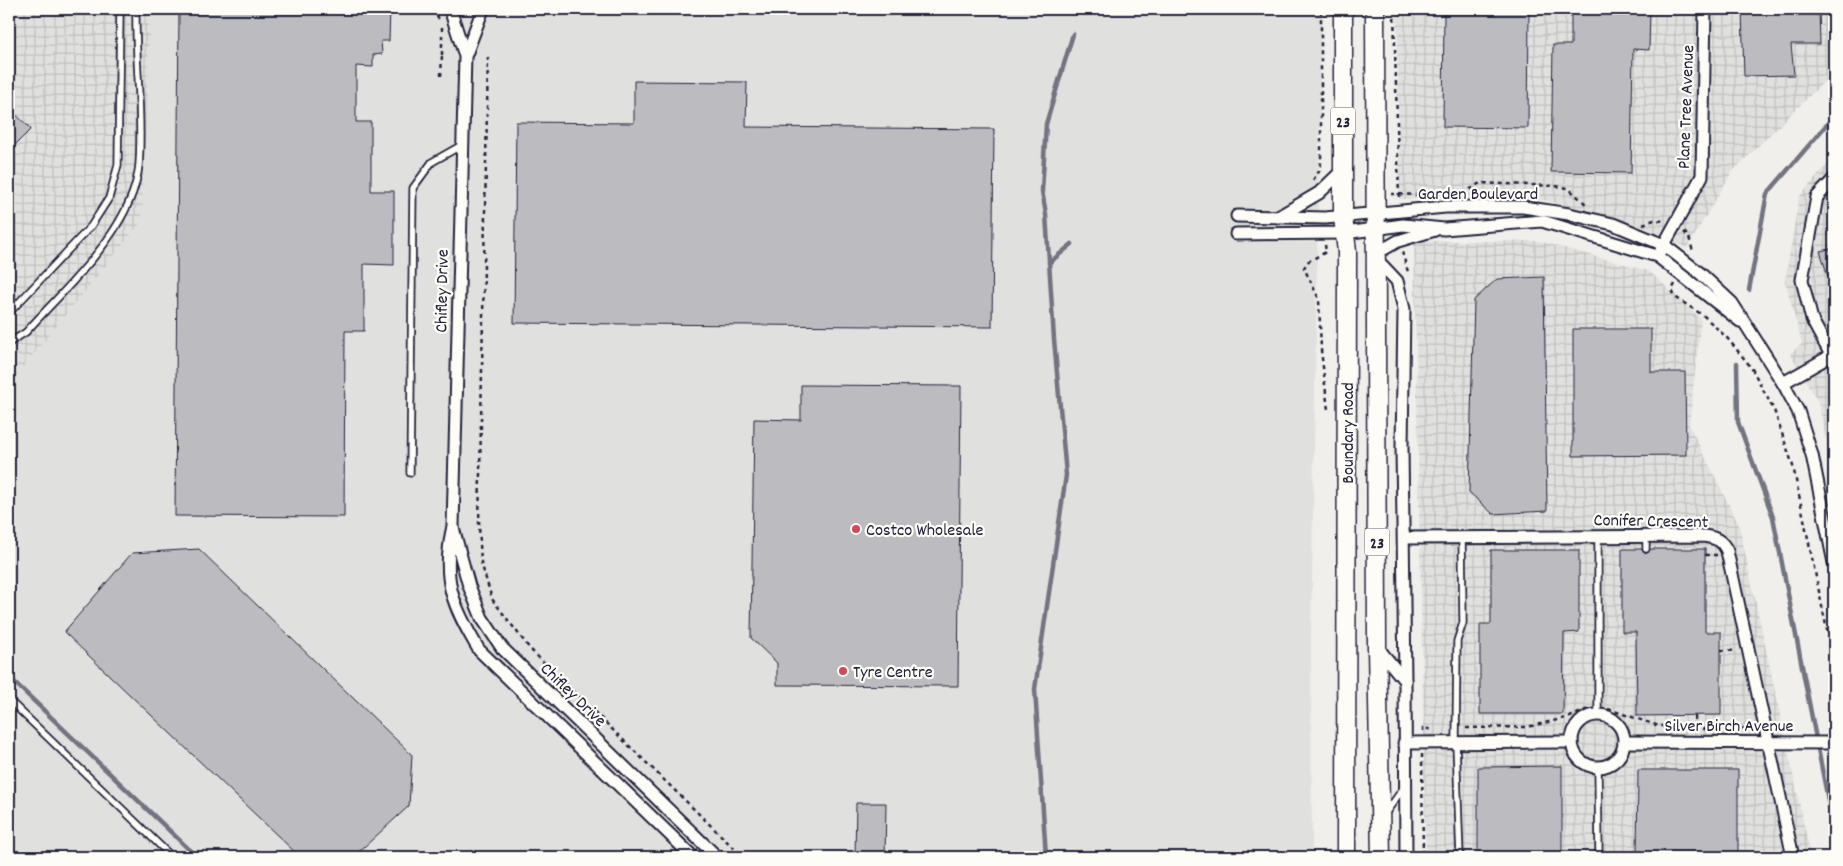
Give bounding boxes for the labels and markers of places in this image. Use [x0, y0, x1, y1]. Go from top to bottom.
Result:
place label: Costco Wholesale [866, 519, 984, 544]
marker: Costco Wholesale [850, 523, 862, 535]
place label: Tyre Centre [853, 661, 933, 686]
marker: Tyre Centre [837, 665, 849, 677]

